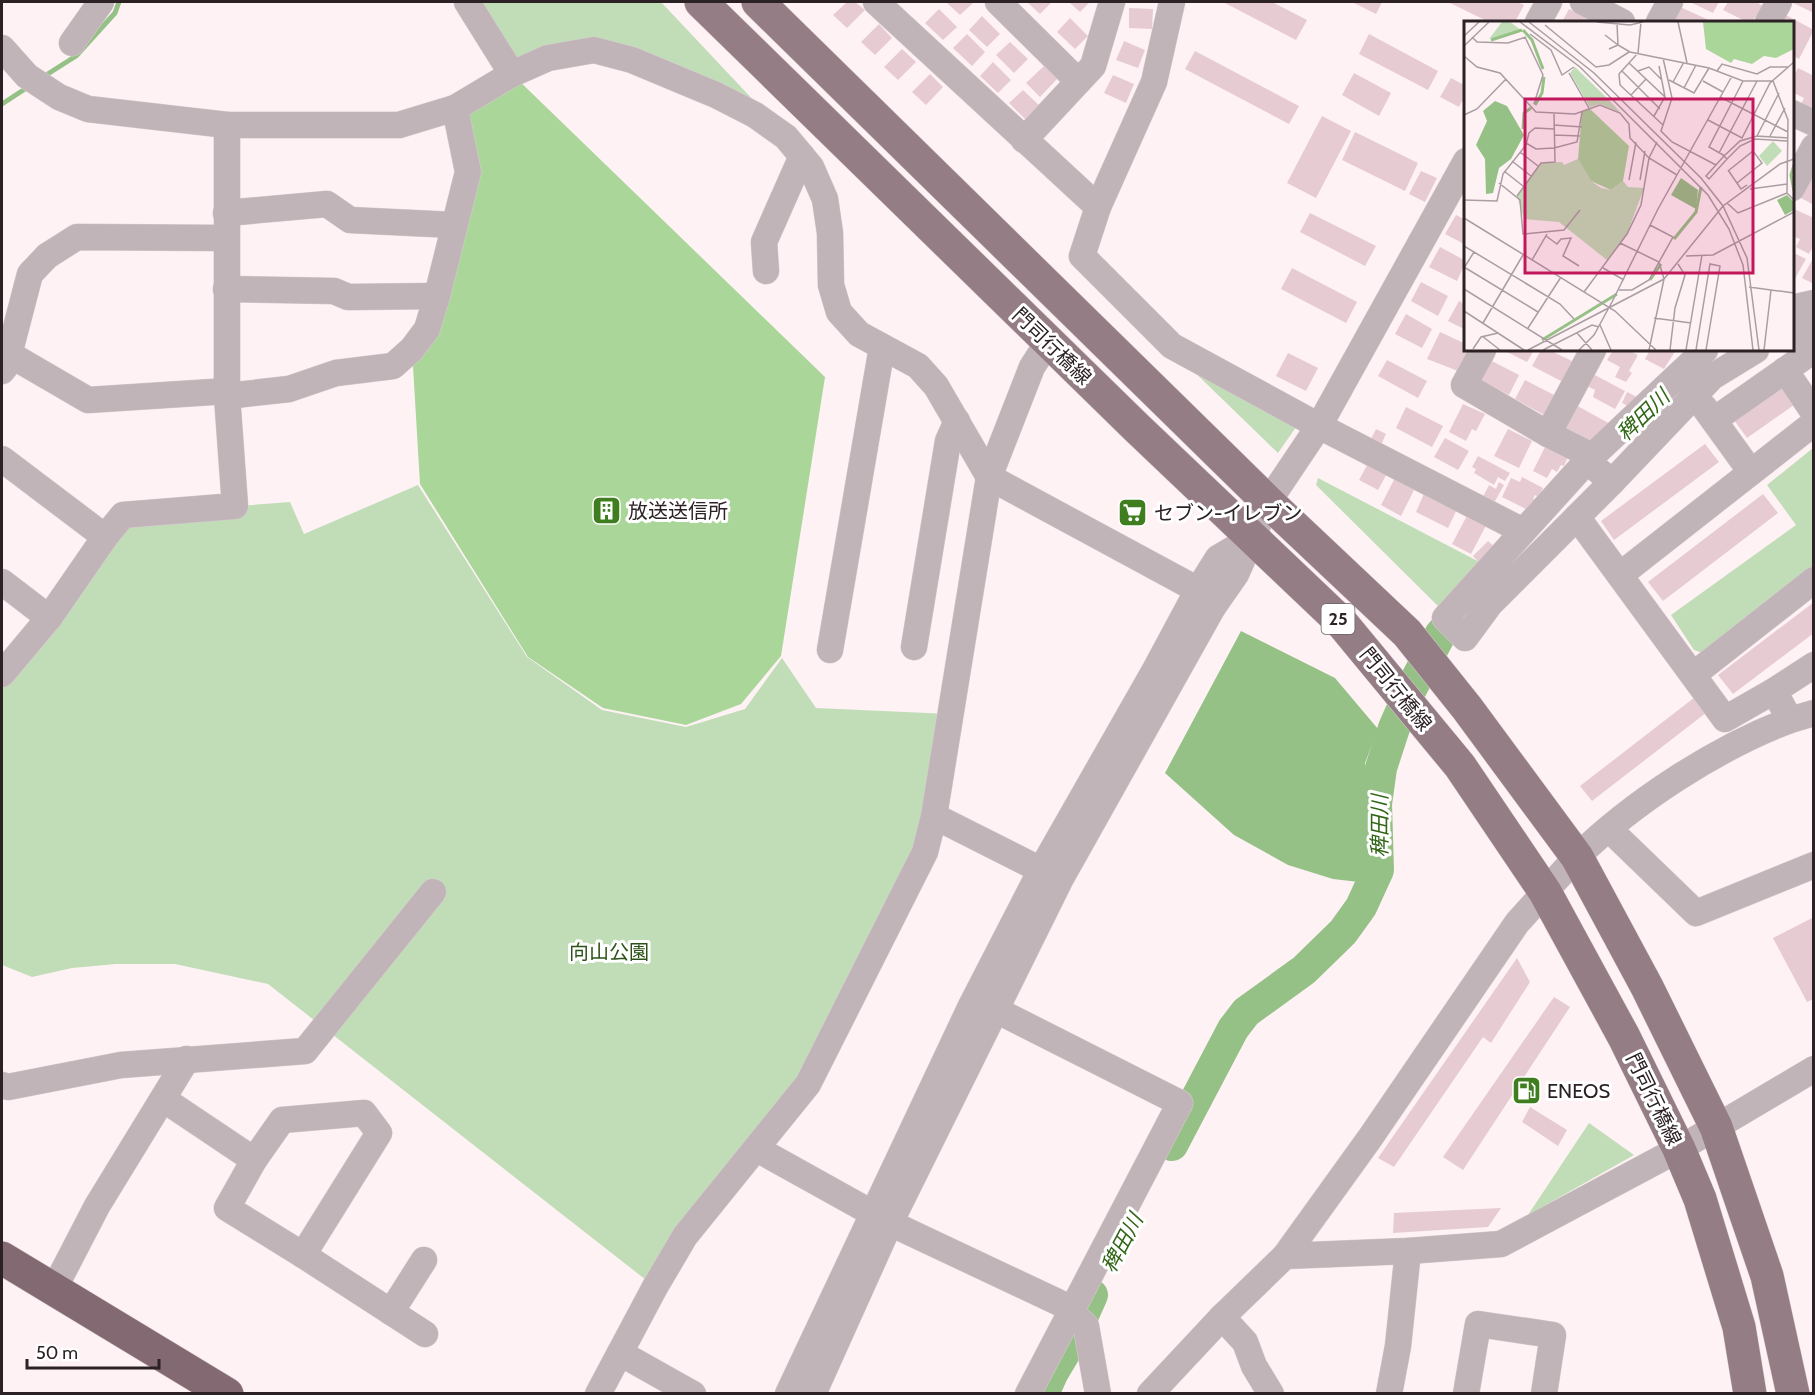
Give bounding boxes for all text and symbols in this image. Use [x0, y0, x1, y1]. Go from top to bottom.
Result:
inset map [1464, 21, 1794, 351]
street label: 門司行橋線 [1008, 303, 1096, 389]
water label: 稗田川 [1612, 383, 1676, 446]
building icon: 放送送信所 [591, 495, 623, 527]
supermarket icon: セブン-イレブン [1117, 497, 1149, 529]
place label: 放送送信所 [628, 499, 728, 523]
place label: セブン-イレブン [1154, 501, 1302, 525]
road number: 25 [1322, 604, 1354, 634]
street label: 門司行橋線 [1355, 643, 1437, 735]
water label: 稗田川 [1367, 793, 1392, 858]
park label: 向山公園 [569, 940, 649, 964]
street label: 門司行橋線 [1621, 1049, 1687, 1149]
fuel station icon: ENEOS [1510, 1075, 1542, 1107]
place label: ENEOS [1547, 1079, 1610, 1103]
water label: 稗田川 [1096, 1208, 1149, 1277]
scale bar [27, 1332, 159, 1370]
text: 50 m [36, 1342, 78, 1364]

